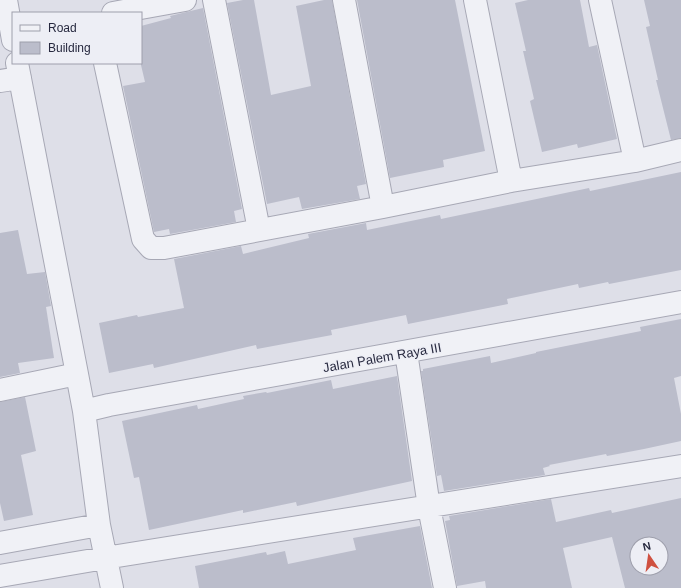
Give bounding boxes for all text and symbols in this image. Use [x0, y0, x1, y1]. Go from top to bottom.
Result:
legend [12, 12, 142, 64]
text: Road [48, 21, 77, 35]
text: Building [48, 41, 91, 55]
street label: Jalan Palem Raya III [322, 340, 442, 375]
north arrow [629, 536, 669, 576]
text: N [642, 540, 652, 553]

